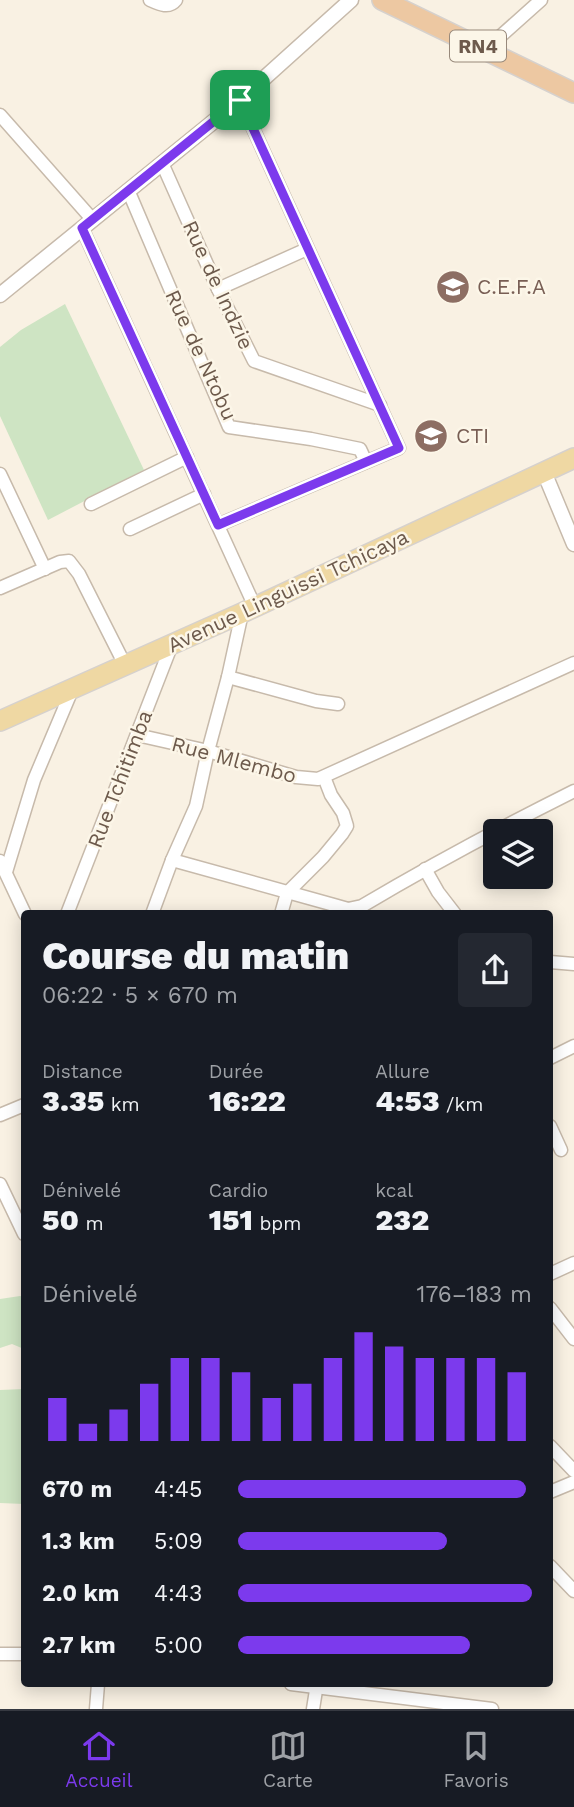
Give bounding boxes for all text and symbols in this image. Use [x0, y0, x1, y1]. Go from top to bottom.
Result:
road number: RN4 [450, 30, 506, 61]
pin [210, 70, 270, 130]
icon: arrive [221, 81, 259, 119]
street label: Rue de Indzie [178, 216, 259, 353]
school or university icon: C.E.F.A [434, 268, 472, 306]
place label: C.E.F.A [477, 274, 546, 299]
street label: Rue de Ntobu [160, 285, 243, 424]
school or university icon: CTI [412, 417, 450, 455]
place label: CTI [456, 423, 489, 448]
street label: Avenue Linguissi Tchicaya [163, 524, 412, 657]
street label: Rue Tchitimba [82, 706, 157, 851]
street label: Rue Mlembo [169, 731, 299, 788]
map controls [483, 819, 553, 889]
button: layers [483, 819, 553, 889]
button: share [458, 933, 532, 1007]
text: Course du matin [42, 934, 349, 978]
text: 06:22 · 5 × 670 m [42, 982, 238, 1009]
text: Distance [42, 1060, 123, 1083]
text: Durée [209, 1060, 263, 1083]
text: Allure [375, 1060, 430, 1083]
text: 3.35 [42, 1083, 104, 1118]
text: 16:22 [209, 1083, 286, 1118]
text: 4:53 [375, 1083, 440, 1118]
text: km [104, 1093, 140, 1116]
text: /km [440, 1093, 483, 1116]
text: Dénivelé [42, 1179, 121, 1202]
text: Cardio [209, 1179, 268, 1202]
text: kcal [375, 1179, 413, 1202]
text: 50 [42, 1202, 79, 1237]
text: 151 [209, 1202, 253, 1237]
text: 232 [375, 1202, 429, 1237]
text: m [79, 1212, 104, 1235]
text: bpm [253, 1212, 301, 1235]
text: Dénivelé [42, 1281, 138, 1308]
text: 176–183 m [416, 1281, 532, 1308]
text: 670 m [42, 1476, 112, 1503]
text: 4:45 [154, 1476, 202, 1503]
text: 1.3 km [42, 1528, 115, 1555]
text: 5:09 [154, 1528, 203, 1555]
text: 2.0 km [42, 1580, 120, 1607]
text: 4:43 [154, 1580, 202, 1607]
text: 2.7 km [42, 1632, 116, 1659]
text: 5:00 [154, 1632, 203, 1659]
tab: Accueil [65, 1727, 133, 1792]
tab: Carte [263, 1727, 313, 1792]
tab: Favoris [444, 1727, 509, 1792]

